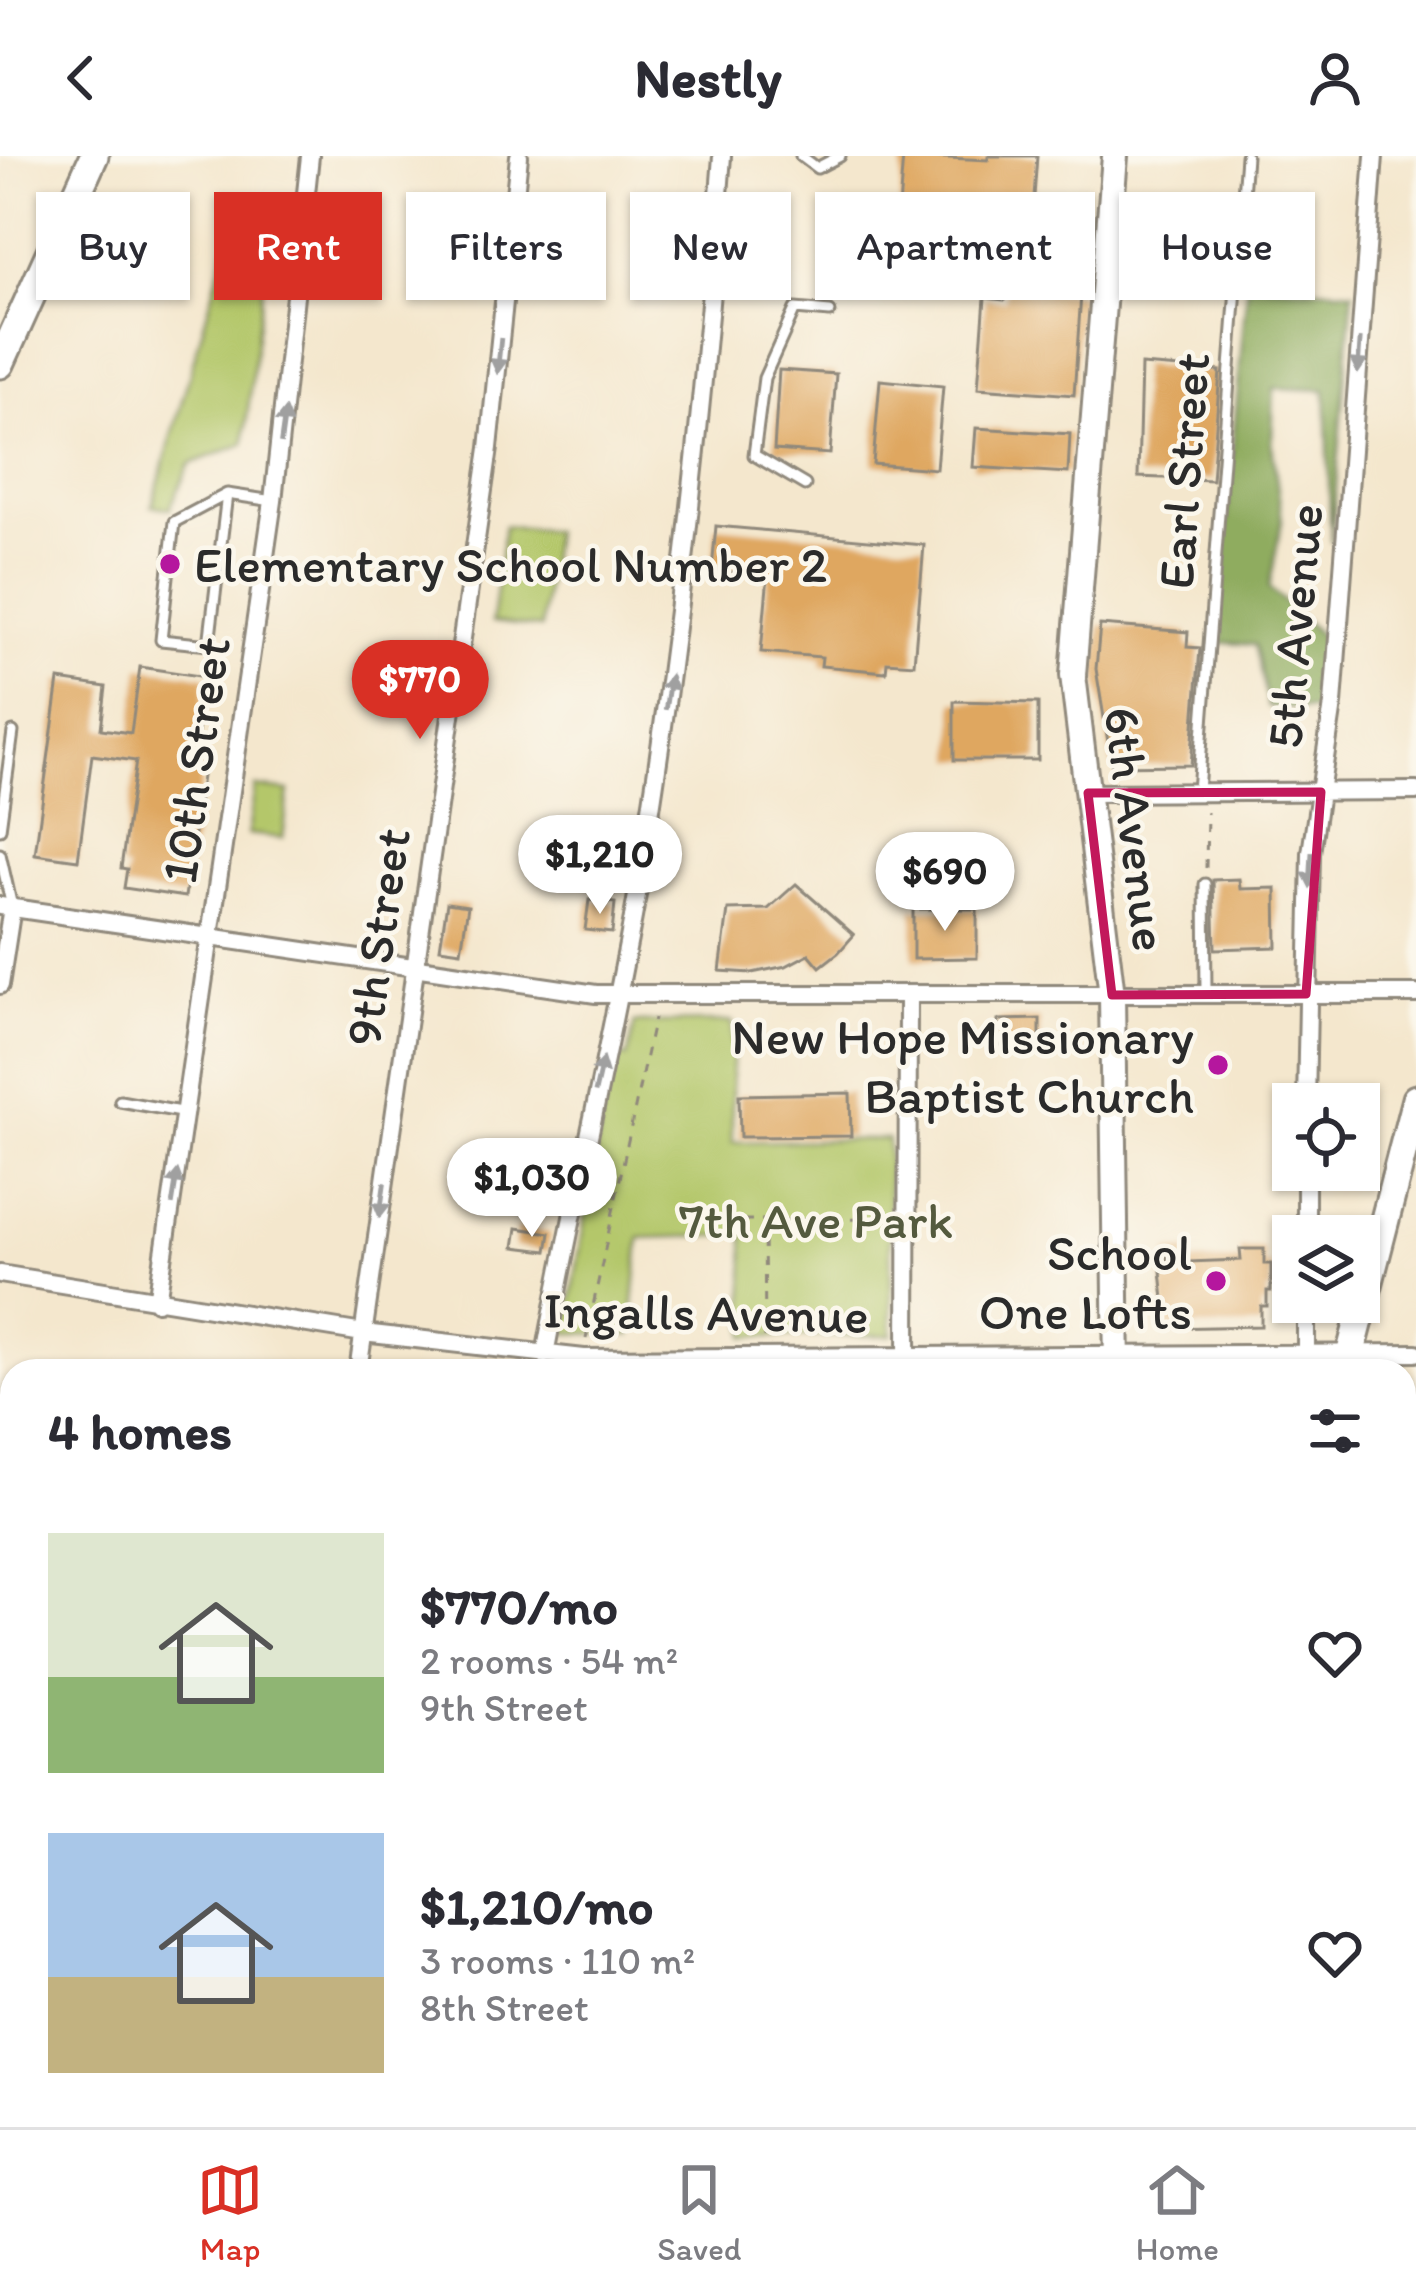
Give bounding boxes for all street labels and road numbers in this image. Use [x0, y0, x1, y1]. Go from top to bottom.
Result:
street label: Earl Street [1145, 351, 1222, 591]
street label: 5th Avenue [1253, 501, 1336, 751]
street label: 10th Street [148, 633, 243, 887]
street label: 6th Avenue [1091, 704, 1182, 955]
street label: 9th Street [332, 824, 423, 1050]
street label: Ingalls Avenue [543, 1279, 869, 1346]

